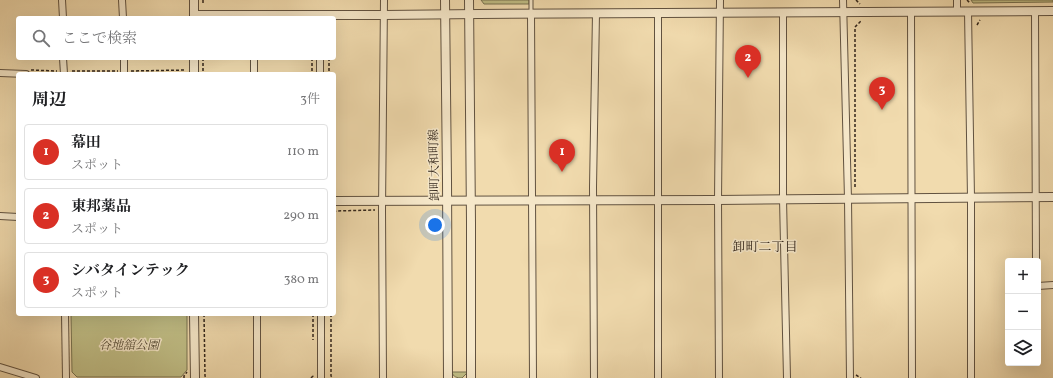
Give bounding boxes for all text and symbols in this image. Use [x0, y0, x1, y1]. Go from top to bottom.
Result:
search box [16, 16, 336, 60]
icon: search [30, 27, 52, 49]
text: ここで検索 [62, 29, 137, 50]
pin: 2 [735, 45, 761, 78]
pin: 3 [869, 77, 895, 110]
text: 周辺 [32, 89, 66, 112]
text: 3件 [300, 91, 320, 109]
street label: 卸町大和町線 [426, 129, 444, 201]
text: 幕田 [71, 133, 101, 154]
pin: 1 [549, 139, 575, 172]
text: 1 [43, 143, 49, 161]
text: 110 m [287, 143, 319, 161]
text: スポット [71, 157, 123, 175]
text: 東邦薬品 [71, 197, 131, 218]
text: 2 [43, 207, 49, 225]
text: 290 m [283, 207, 319, 225]
your location [425, 215, 445, 235]
text: スポット [71, 221, 123, 239]
district label: 卸町二丁目 [732, 239, 798, 257]
map controls [1005, 258, 1041, 366]
button: + [1005, 258, 1041, 294]
text: シバタインテック [71, 261, 190, 282]
text: 3 [43, 271, 49, 289]
text: 380 m [284, 271, 319, 289]
text: スポット [71, 285, 123, 303]
button: − [1005, 294, 1041, 330]
button: layers [1005, 330, 1041, 366]
park label: 谷地舘公園 [99, 338, 161, 354]

